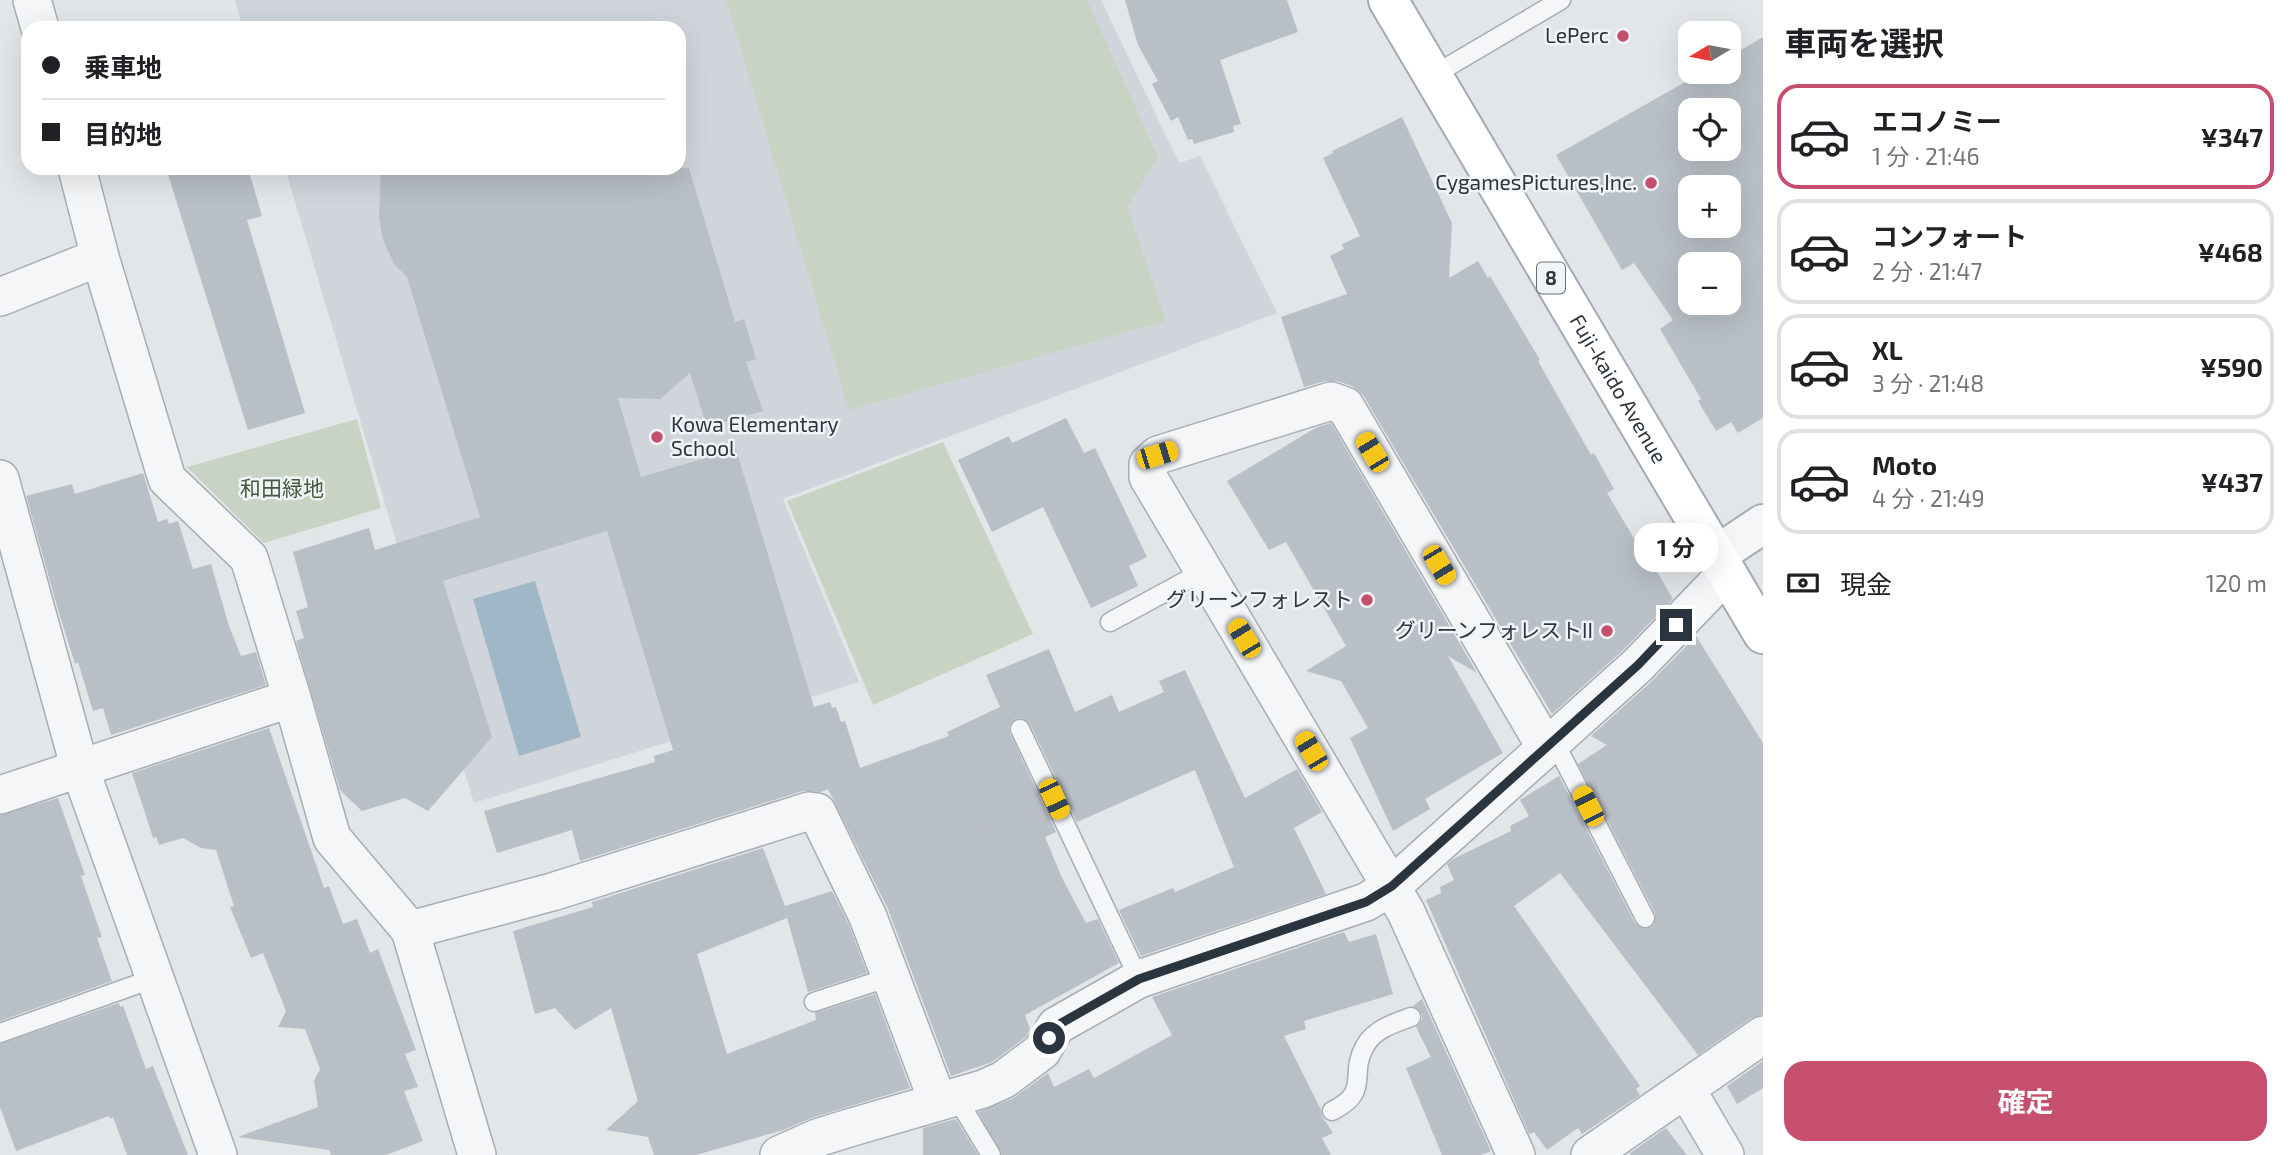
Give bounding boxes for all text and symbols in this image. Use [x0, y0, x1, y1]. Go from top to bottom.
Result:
north arrow [1678, 21, 1741, 84]
map controls [1678, 21, 1741, 315]
place label: LePerc [1545, 22, 1609, 47]
text: 車両を選択 [1784, 23, 1944, 61]
marker: LePerc [1615, 28, 1631, 44]
text: 乗車地 [84, 51, 162, 82]
button: locate [1678, 98, 1741, 161]
icon: car [1788, 105, 1851, 168]
text: エコノミー [1872, 105, 2002, 136]
text: 目的地 [84, 118, 162, 149]
text: ¥347 [2201, 121, 2263, 152]
text: 1 分 · 21:46 [1872, 142, 1980, 170]
place label: CygamesPictures,Inc. [1435, 169, 1637, 194]
marker: CygamesPictures,Inc. [1643, 175, 1659, 191]
button: + [1678, 175, 1741, 238]
icon: car [1788, 220, 1851, 283]
text: コンフォート [1872, 220, 2027, 251]
text: ¥468 [2198, 236, 2263, 267]
button: − [1678, 252, 1741, 315]
text: 2 分 · 21:47 [1872, 257, 1982, 285]
road number: 8 [1537, 262, 1565, 294]
street label: Fuji-kaido Avenue [1566, 309, 1673, 467]
text: XL [1872, 334, 1903, 365]
icon: car [1788, 335, 1851, 398]
text: ¥590 [2200, 351, 2263, 382]
text: 3 分 · 21:48 [1872, 369, 1984, 397]
place label: Kowa Elementary School [671, 411, 839, 460]
marker: Kowa Elementary School [649, 429, 665, 445]
car [1353, 429, 1392, 475]
car [1134, 439, 1181, 471]
text: Moto [1872, 449, 1937, 480]
icon: car [1788, 450, 1851, 513]
text: ¥437 [2201, 466, 2263, 497]
park label: 和田緑地 [240, 475, 324, 500]
text: 4 分 · 21:49 [1872, 484, 1985, 512]
callout: 1 分 [1634, 524, 1718, 572]
text: 1 分 [1657, 533, 1695, 561]
car [1420, 542, 1459, 588]
icon: cash [1784, 564, 1822, 602]
text: 現金 [1840, 568, 1892, 599]
text: 120 m [2206, 569, 2267, 597]
place label: グリーンフォレスト [1166, 586, 1353, 611]
marker: グリーンフォレスト [1359, 592, 1375, 608]
route end [1660, 609, 1692, 641]
car [1225, 615, 1264, 661]
place label: グリーンフォレストII [1395, 617, 1593, 642]
marker: グリーンフォレストII [1599, 623, 1615, 639]
car [1292, 728, 1331, 774]
car [1036, 776, 1073, 822]
car [1570, 783, 1607, 829]
route start [1033, 1022, 1065, 1054]
button: 確定 [1784, 1061, 2267, 1141]

